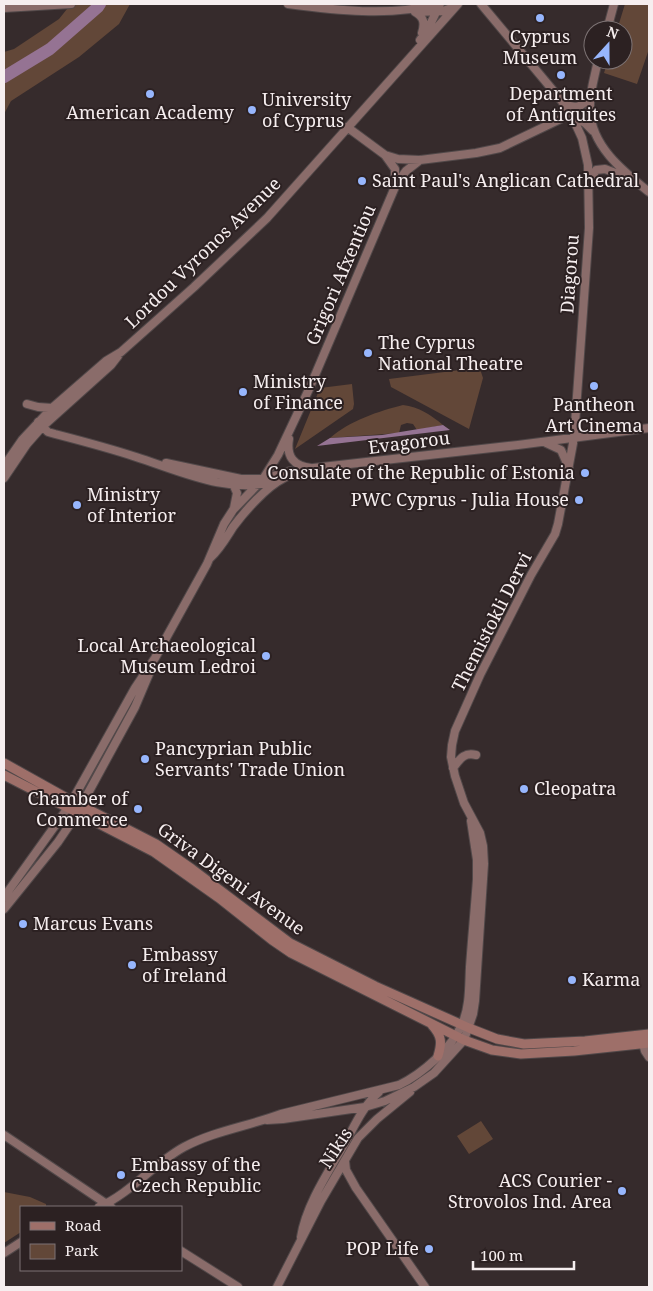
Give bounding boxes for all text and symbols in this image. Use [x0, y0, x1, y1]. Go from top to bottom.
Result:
marker: Cyprus Museum [534, 12, 546, 24]
north arrow [583, 20, 633, 70]
text: N [604, 22, 621, 43]
place label: Cyprus Museum [503, 24, 577, 69]
marker: Department of Antiquites [555, 69, 567, 81]
place label: Department of Antiquites [506, 81, 616, 126]
place label: University of Cyprus [262, 87, 352, 132]
marker: American Academy [144, 88, 156, 100]
place label: American Academy [66, 100, 235, 124]
marker: University of Cyprus [246, 104, 258, 116]
place label: Saint Paul's Anglican Cathedral [372, 168, 640, 192]
street label: Lordou Vyronos Avenue [119, 171, 285, 333]
marker: Saint Paul's Anglican Cathedral [356, 175, 368, 187]
street label: Grigori Afxentiou [300, 200, 381, 349]
street label: Diagorou [554, 233, 584, 314]
place label: The Cyprus National Theatre [378, 330, 523, 375]
marker: The Cyprus National Theatre [362, 347, 374, 359]
place label: Ministry of Finance [253, 369, 343, 414]
marker: Pantheon Art Cinema [588, 380, 600, 392]
marker: Ministry of Finance [237, 386, 249, 398]
place label: Pantheon Art Cinema [545, 392, 643, 437]
street label: Evagorou [367, 425, 452, 459]
place label: Consulate of the Republic of Estonia [267, 460, 575, 484]
marker: Consulate of the Republic of Estonia [579, 467, 591, 479]
place label: Ministry of Interior [87, 482, 177, 527]
place label: PWC Cyprus - Julia House [351, 487, 569, 511]
marker: PWC Cyprus - Julia House [573, 494, 585, 506]
marker: Ministry of Interior [71, 499, 83, 511]
street label: Themistokli Dervi [446, 547, 537, 695]
place label: Local Archaeological Museum Ledroi [78, 633, 256, 678]
marker: Local Archaeological Museum Ledroi [260, 650, 272, 662]
place label: Pancyprian Public Servants' Trade Union [155, 736, 345, 781]
marker: Pancyprian Public Servants' Trade Union [139, 753, 151, 765]
place label: Cleopatra [534, 776, 616, 800]
marker: Cleopatra [518, 783, 530, 795]
place label: Chamber of Commerce [28, 786, 129, 831]
marker: Chamber of Commerce [132, 803, 144, 815]
street label: Griva Digeni Avenue [153, 817, 310, 940]
place label: Marcus Evans [33, 911, 153, 935]
marker: Marcus Evans [17, 918, 29, 930]
place label: Embassy of Ireland [142, 942, 227, 987]
marker: Embassy of Ireland [126, 959, 138, 971]
place label: Karma [582, 967, 640, 991]
marker: Karma [566, 974, 578, 986]
street label: Nikis [313, 1123, 357, 1172]
place label: Embassy of the Czech Republic [131, 1152, 261, 1197]
place label: ACS Courier - Strovolos Ind. Area [448, 1168, 612, 1213]
marker: Embassy of the Czech Republic [115, 1169, 127, 1181]
marker: ACS Courier - Strovolos Ind. Area [616, 1185, 628, 1197]
legend [20, 1206, 182, 1271]
text: Road [65, 1215, 101, 1235]
place label: POP Life [346, 1236, 419, 1260]
scale bar [473, 1238, 574, 1270]
text: Park [65, 1240, 99, 1260]
marker: POP Life [423, 1243, 435, 1255]
text: 100 m [480, 1245, 523, 1265]

